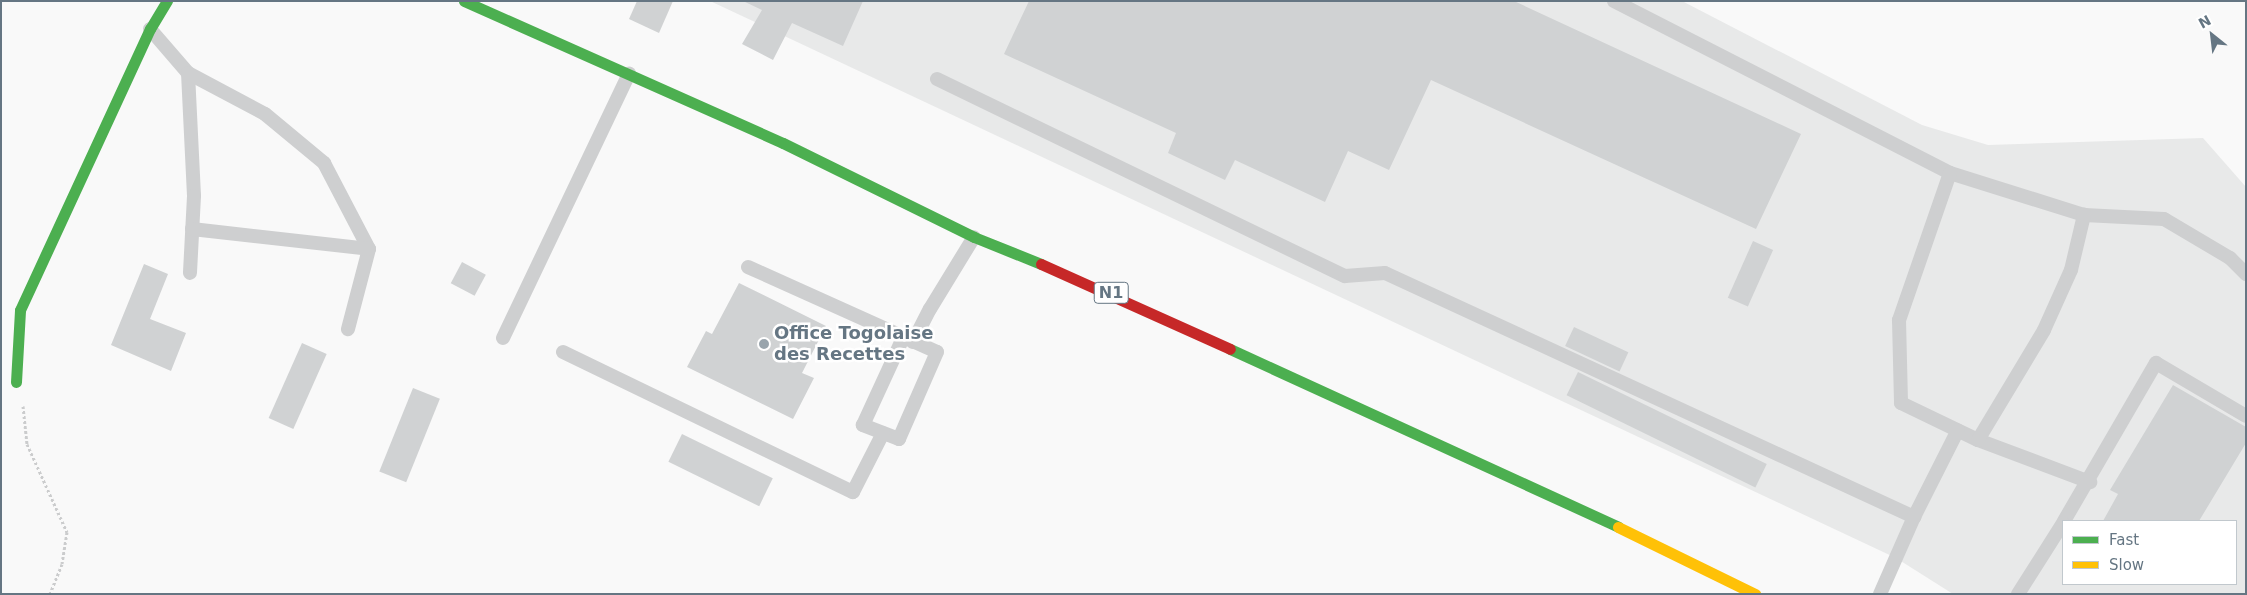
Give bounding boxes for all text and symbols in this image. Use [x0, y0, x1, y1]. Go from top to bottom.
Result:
north arrow [2187, 10, 2237, 60]
text: N [2196, 12, 2214, 32]
road number: N1 [1094, 280, 1128, 306]
place label: Office Togolaise des Recettes [774, 323, 933, 366]
marker: Office Togolaise des Recettes [758, 338, 770, 350]
legend [2062, 520, 2237, 585]
text: Fast [2109, 531, 2139, 549]
text: Slow [2109, 556, 2144, 574]

